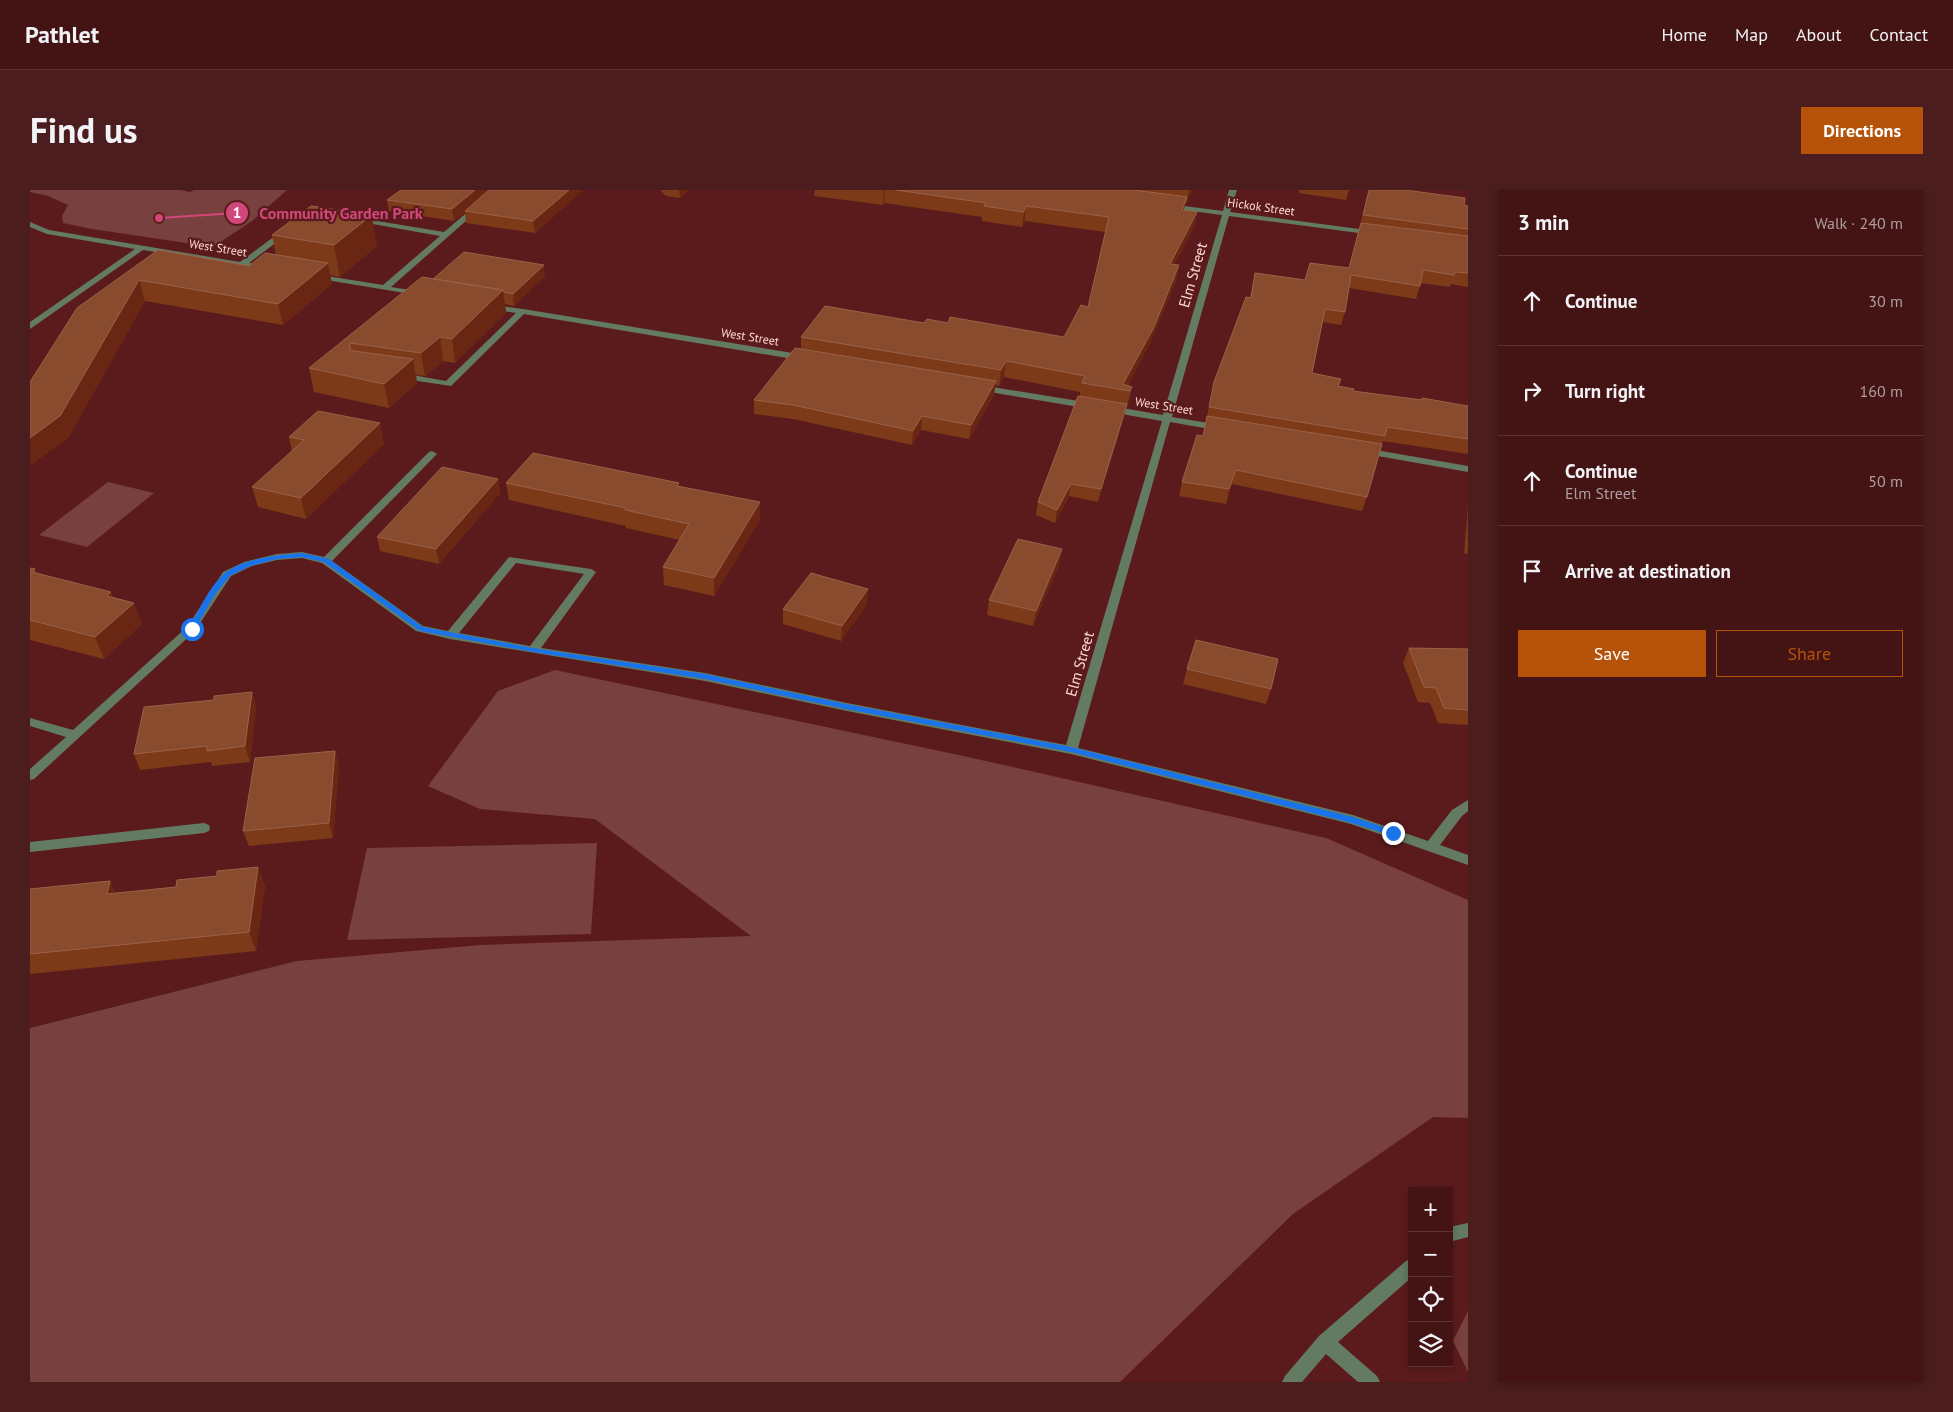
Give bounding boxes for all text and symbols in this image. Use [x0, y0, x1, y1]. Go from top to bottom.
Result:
text: Pathlet [25, 19, 99, 50]
text: Home [1661, 23, 1707, 46]
text: Map [1735, 23, 1768, 46]
text: About [1796, 23, 1842, 46]
text: Contact [1870, 23, 1928, 46]
text: Find us [30, 107, 138, 153]
button: Directions [1801, 107, 1923, 154]
street label: Hickok Street [1226, 194, 1296, 219]
callout: Community Garden Park [224, 198, 433, 229]
text: 1 [233, 203, 241, 222]
text: Community Garden Park [259, 203, 423, 223]
text: 3 min [1518, 209, 1569, 236]
text: Walk · 240 m [1814, 213, 1903, 233]
street label: West Street [188, 236, 248, 259]
street label: Elm Street [1174, 240, 1211, 310]
icon: ahead [1518, 287, 1546, 315]
text: Continue [1565, 289, 1637, 313]
text: 30 m [1868, 291, 1903, 311]
street label: West Street [720, 325, 780, 348]
icon: right [1518, 377, 1546, 405]
text: Turn right [1565, 379, 1645, 403]
text: 160 m [1860, 381, 1903, 401]
street label: West Street [1134, 394, 1194, 417]
text: Continue [1565, 459, 1637, 483]
icon: ahead [1518, 467, 1546, 495]
text: 50 m [1868, 471, 1903, 491]
text: Elm Street [1565, 483, 1636, 503]
icon: arrive [1518, 557, 1546, 585]
text: Arrive at destination [1565, 559, 1731, 583]
route start [181, 618, 204, 641]
street label: Elm Street [1061, 629, 1098, 699]
button: Save [1518, 630, 1706, 677]
button: Share [1716, 630, 1903, 677]
route end [1382, 822, 1405, 845]
map controls [1408, 1187, 1453, 1367]
button: + [1408, 1187, 1453, 1232]
button: − [1408, 1232, 1453, 1277]
button: locate [1408, 1277, 1453, 1322]
button: layers [1408, 1322, 1453, 1367]

